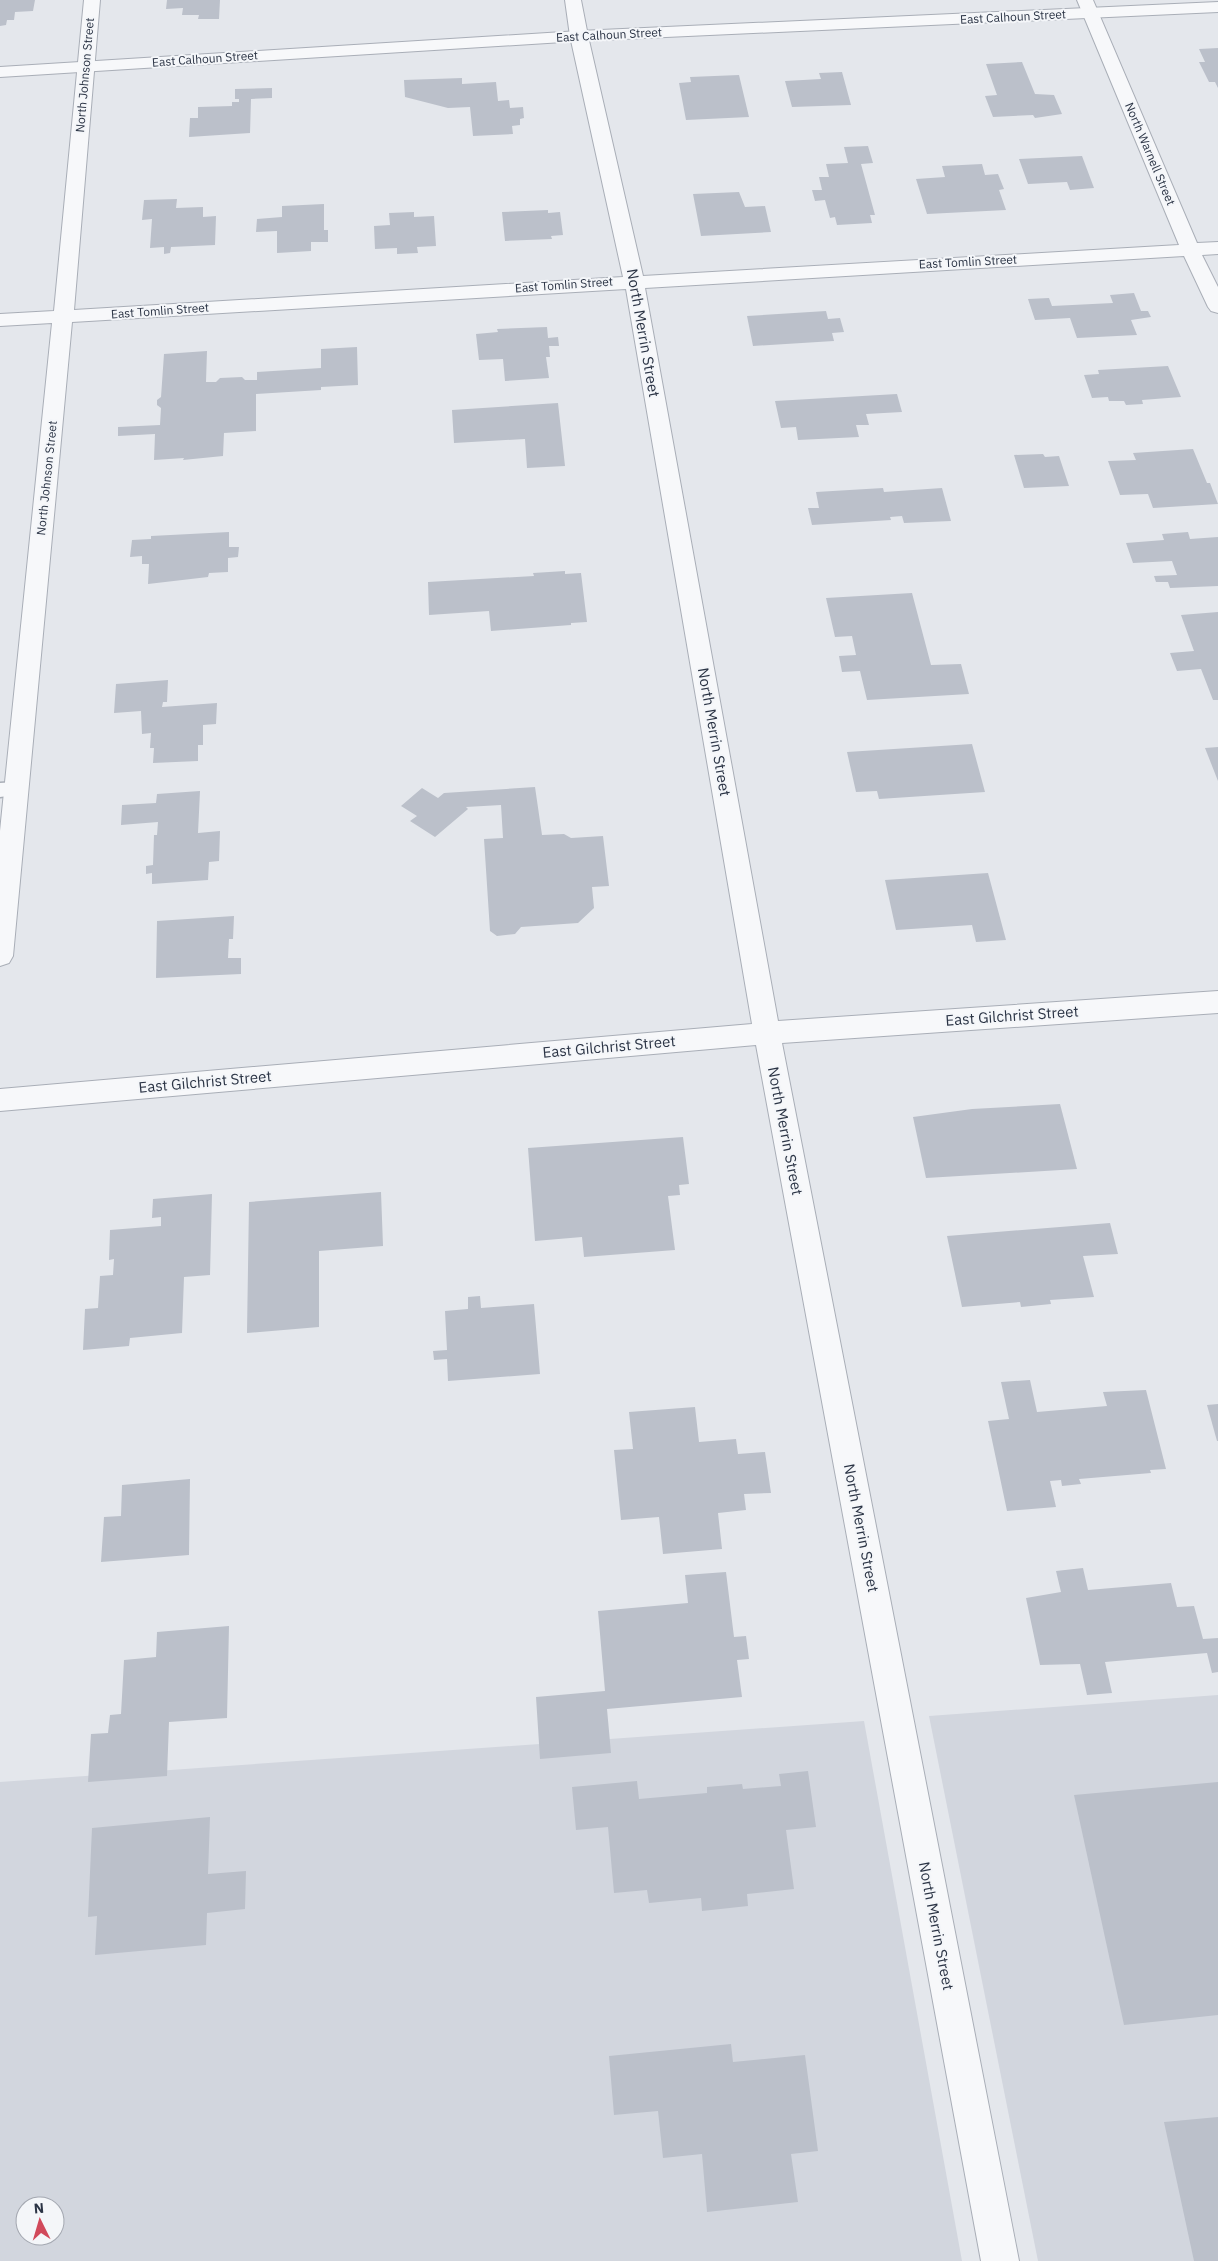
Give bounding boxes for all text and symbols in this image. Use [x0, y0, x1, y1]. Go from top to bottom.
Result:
street label: East Calhoun Street [960, 6, 1066, 27]
street label: North Johnson Street [72, 17, 97, 133]
street label: East Calhoun Street [556, 24, 662, 45]
street label: East Calhoun Street [151, 47, 258, 70]
street label: North Warnell Street [1122, 100, 1179, 208]
street label: East Tomlin Street [918, 251, 1017, 272]
street label: North Merrin Street [623, 267, 664, 399]
street label: East Tomlin Street [514, 274, 614, 295]
street label: East Tomlin Street [110, 300, 210, 321]
street label: North Johnson Street [33, 420, 60, 536]
street label: North Merrin Street [694, 666, 735, 798]
street label: East Gilchrist Street [945, 1001, 1079, 1030]
street label: East Gilchrist Street [542, 1031, 676, 1062]
street label: North Merrin Street [764, 1065, 807, 1197]
street label: East Gilchrist Street [138, 1066, 272, 1097]
street label: North Merrin Street [840, 1462, 883, 1594]
street label: North Merrin Street [915, 1860, 958, 1992]
north arrow [15, 2196, 65, 2246]
text: N [33, 2199, 45, 2217]

